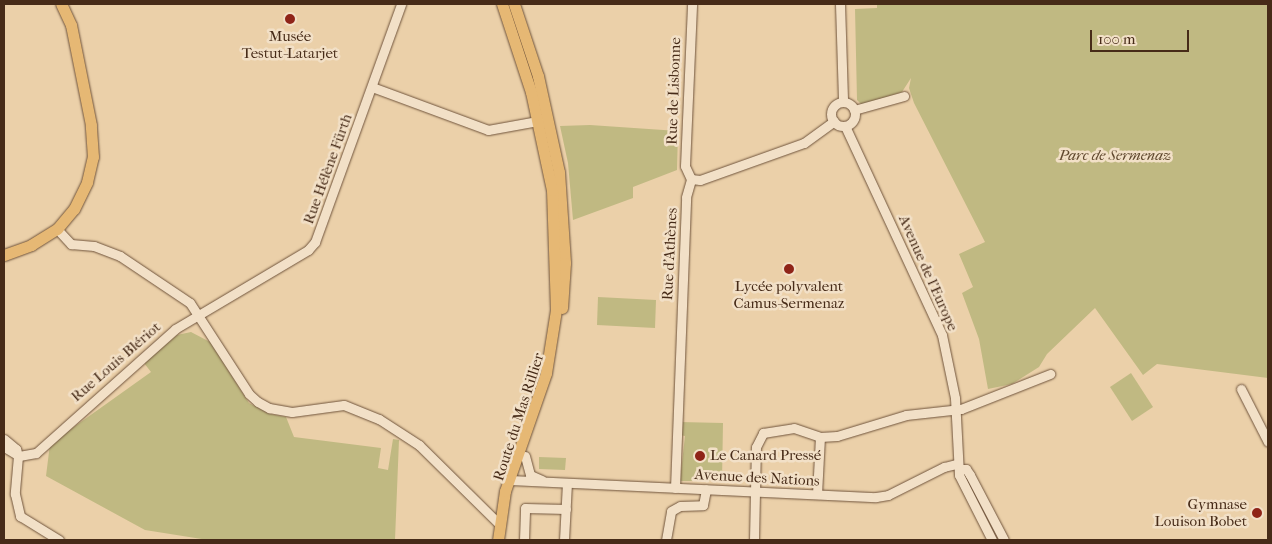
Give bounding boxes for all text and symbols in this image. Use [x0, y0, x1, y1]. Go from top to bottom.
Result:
marker: Musée Testut-Latarjet [284, 13, 296, 25]
scale bar [1092, 20, 1191, 52]
place label: Musée Testut-Latarjet [242, 27, 338, 62]
text: 100 m [1098, 30, 1136, 48]
street label: Rue de Lisbonne [663, 37, 685, 145]
street label: Rue Hélène Fürth [300, 111, 356, 227]
park label: Parc de Sermenaz [1059, 147, 1171, 165]
street label: Rue d'Athènes [659, 207, 681, 301]
street label: Avenue de l'Europe [894, 212, 962, 334]
marker: Lycée polyvalent Camus-Sermenaz [783, 263, 795, 275]
place label: Lycée polyvalent Camus-Sermenaz [734, 277, 844, 312]
street label: Rue Louis Blériot [68, 318, 164, 406]
street label: Route du Mas Rillier [490, 351, 548, 483]
place label: Le Canard Pressé [710, 447, 821, 465]
marker: Le Canard Pressé [694, 450, 706, 462]
street label: Avenue des Nations [694, 466, 820, 490]
place label: Gymnase Louison Bobet [1155, 495, 1247, 530]
marker: Gymnase Louison Bobet [1251, 507, 1263, 519]

